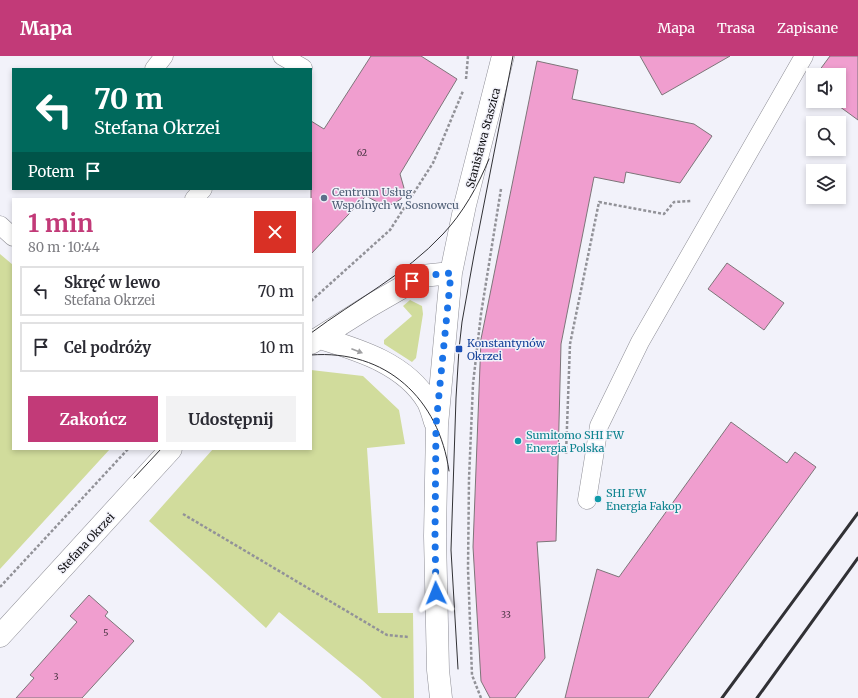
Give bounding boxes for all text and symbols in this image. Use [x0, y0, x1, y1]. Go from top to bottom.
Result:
text: Mapa [20, 16, 72, 40]
text: Mapa [658, 19, 695, 37]
text: Trasa [717, 19, 755, 37]
text: Zapisane [777, 19, 838, 37]
map controls [806, 68, 846, 204]
button: sound [806, 68, 846, 108]
text: 70 m [94, 81, 163, 117]
icon: left [28, 84, 80, 136]
street label: Stanisława Staszica [463, 86, 503, 190]
text: Stefana Okrzei [94, 116, 220, 139]
button: search [806, 116, 846, 156]
house number: 62 [357, 147, 367, 158]
icon: arrive [82, 160, 104, 182]
text: Potem [28, 162, 74, 181]
button: layers [806, 164, 846, 204]
place label: Centrum Usług Wspólnych w Sosnowcu [331, 185, 459, 212]
marker: Centrum Usług Wspólnych w Sosnowcu [319, 193, 329, 203]
text: 1 min [28, 208, 93, 239]
button: close [254, 211, 296, 253]
text: 80 m · 10:44 [28, 239, 100, 256]
pin [395, 264, 429, 298]
icon: arrive [401, 270, 423, 292]
text: Skręć w lewo [64, 273, 160, 292]
icon: left [30, 280, 52, 302]
text: 70 m [258, 282, 294, 301]
text: Stefana Okrzei [64, 292, 155, 309]
icon: arrive [30, 336, 52, 358]
place label: Konstantynów Okrzei [467, 336, 546, 363]
text: Cel podróży [64, 338, 151, 357]
text: 10 m [260, 338, 294, 357]
marker: Konstantynów Okrzei [454, 344, 464, 354]
one-way arrow [351, 348, 363, 354]
button: Zakończ [28, 396, 158, 442]
button: Udostępnij [166, 396, 296, 442]
place label: Sumitomo SHI FW Energia Polska [526, 428, 625, 455]
marker: Sumitomo SHI FW Energia Polska [513, 436, 523, 446]
place label: SHI FW Energia Fakop [606, 486, 682, 513]
marker: SHI FW Energia Fakop [593, 494, 603, 504]
street label: Stefana Okrzei [55, 510, 118, 576]
position arrow [415, 572, 457, 614]
house number: 33 [501, 609, 511, 620]
house number: 5 [103, 627, 109, 638]
house number: 3 [53, 671, 59, 682]

